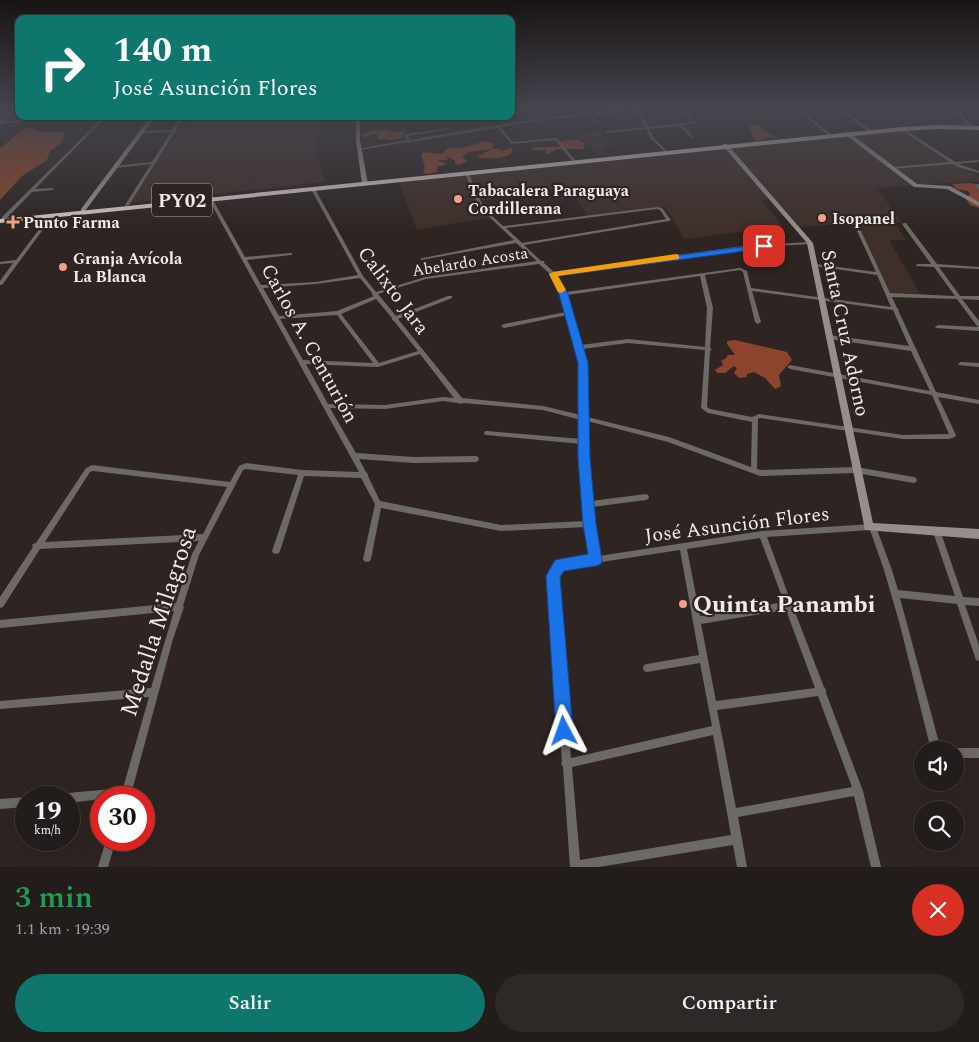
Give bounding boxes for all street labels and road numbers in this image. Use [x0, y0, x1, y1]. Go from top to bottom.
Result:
road number: PY02 [152, 184, 212, 216]
street label: Calixto Jara [350, 240, 437, 341]
street label: Abelardo Acosta [410, 241, 530, 283]
street label: Santa Cruz Adorno [813, 247, 877, 419]
street label: Carlos A. Centurión [253, 258, 365, 429]
street label: José Asunción Flores [643, 499, 831, 551]
street label: Medalla Milagrosa [111, 521, 207, 721]

